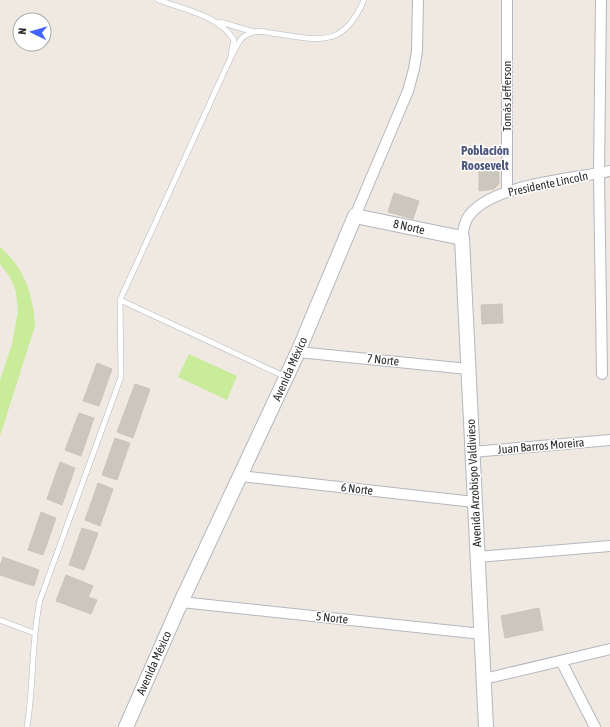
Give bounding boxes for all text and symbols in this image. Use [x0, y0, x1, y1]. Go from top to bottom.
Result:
north arrow [12, 12, 52, 52]
text: N [16, 27, 28, 35]
street label: Tomás Jefferson [500, 61, 514, 131]
district label: Población Roosevelt [461, 143, 509, 173]
street label: Presidente Lincoln [507, 169, 589, 199]
street label: 8 Norte [392, 217, 426, 237]
street label: Avenida México [270, 334, 311, 403]
street label: 7 Norte [366, 351, 400, 369]
street label: Avenida Arzobispo Valdivieso [464, 418, 484, 547]
street label: Juan Barros Moreira [497, 435, 585, 457]
street label: 6 Norte [340, 480, 374, 498]
street label: 5 Norte [315, 609, 349, 627]
street label: Avenida México [134, 628, 175, 697]

